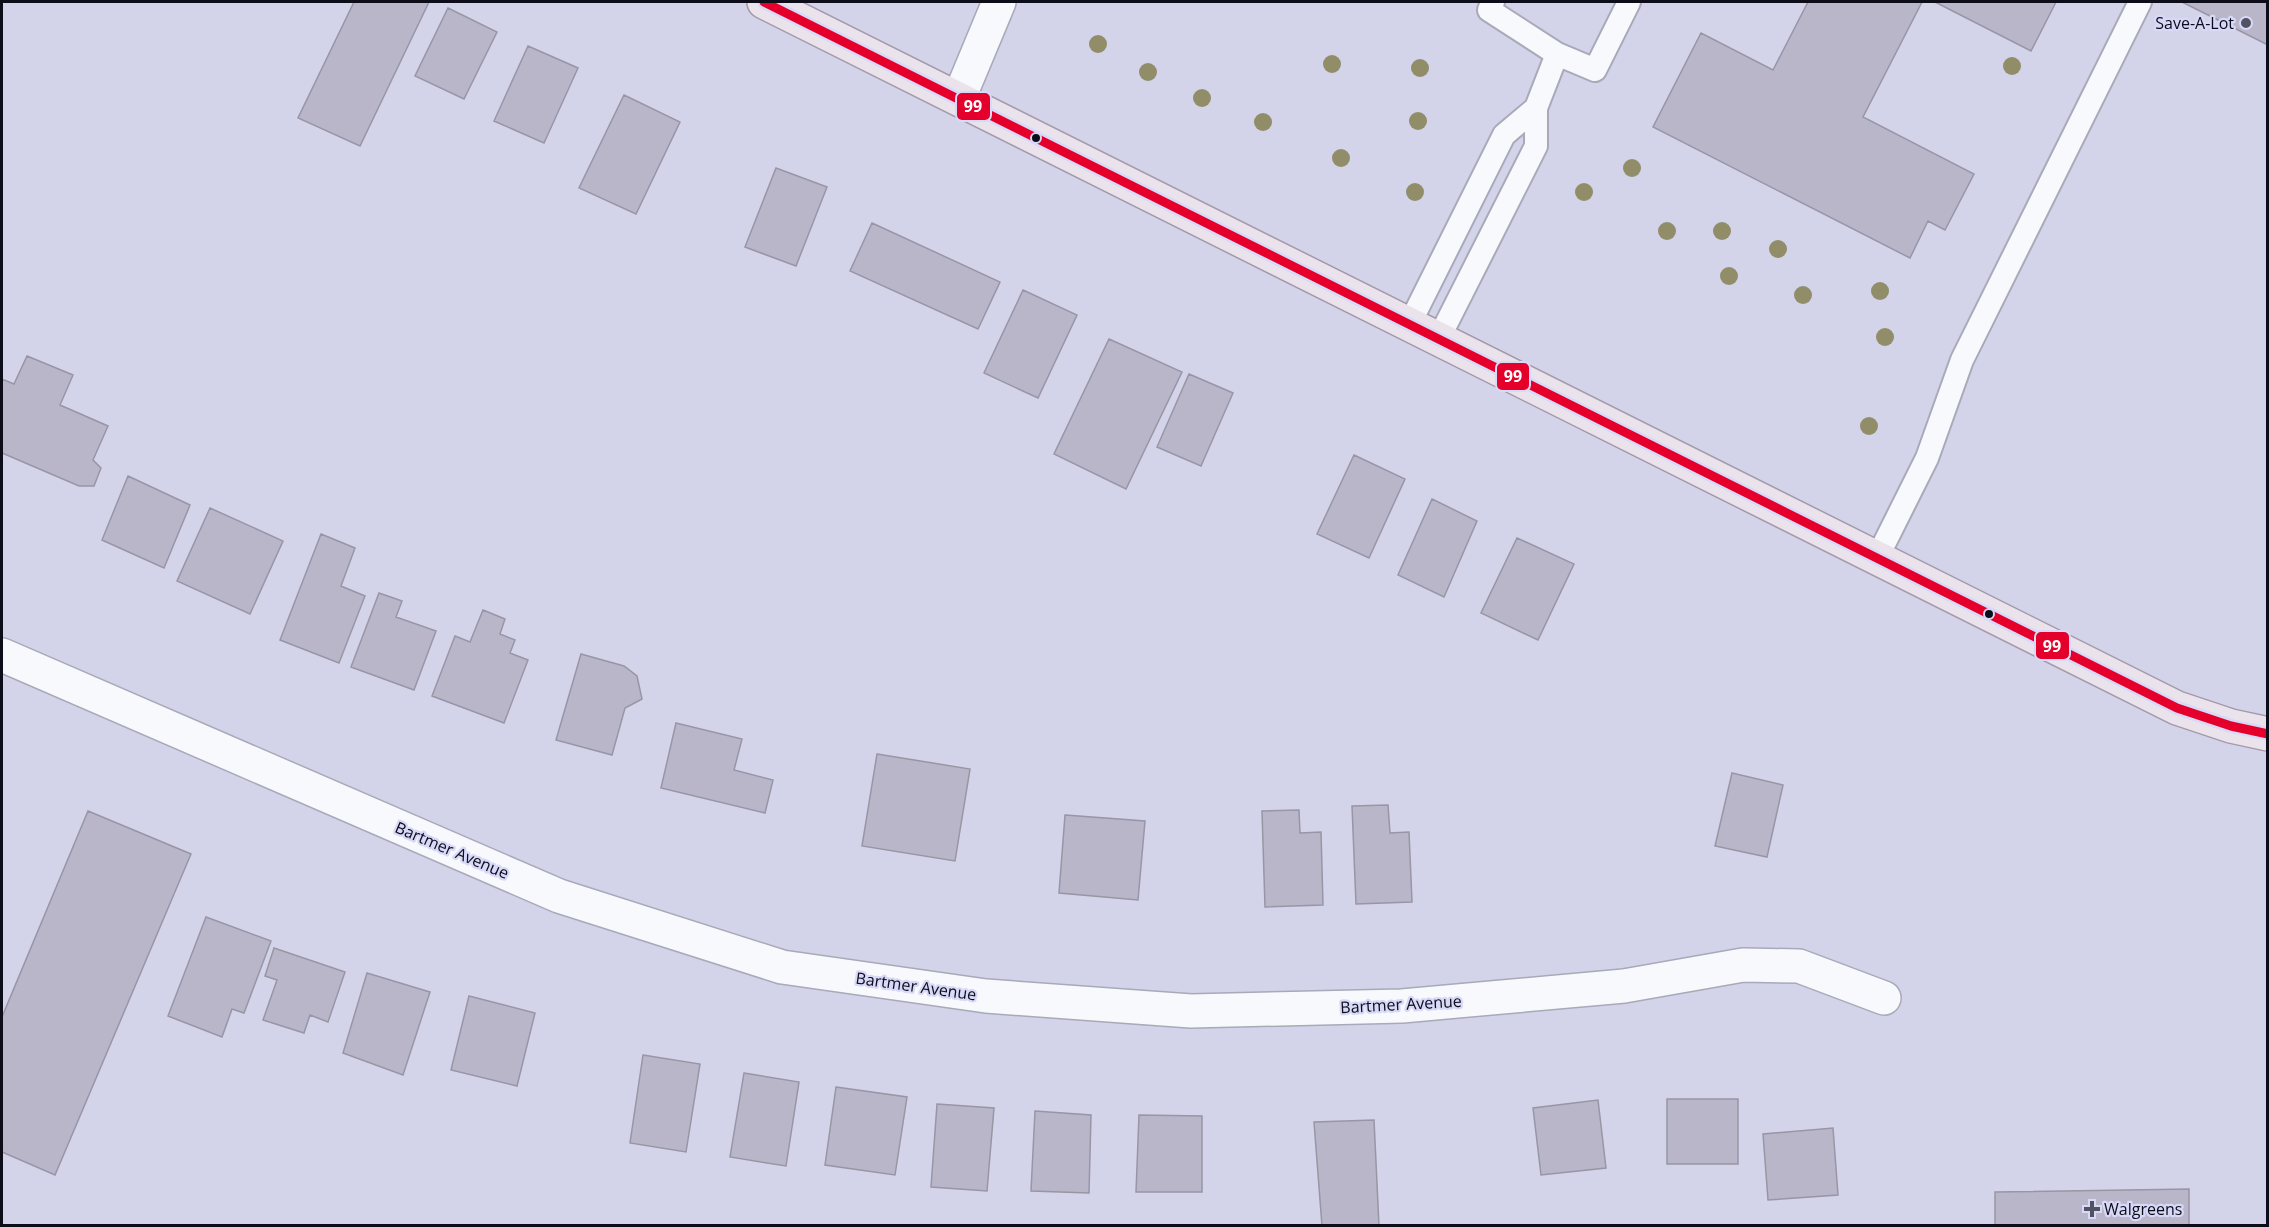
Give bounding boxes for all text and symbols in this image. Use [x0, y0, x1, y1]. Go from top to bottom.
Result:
place label: Save-A-Lot [2155, 12, 2234, 34]
marker: Save-A-Lot [2239, 16, 2253, 30]
line badge: 99 [956, 92, 991, 121]
text: 99 [964, 95, 982, 117]
unlabelled marker [1030, 132, 1042, 144]
line badge: 99 [1496, 362, 1530, 391]
text: 99 [1504, 365, 1522, 387]
unlabelled marker [1983, 608, 1995, 620]
line badge: 99 [2035, 631, 2070, 660]
text: 99 [2043, 635, 2061, 657]
street label: Bartmer Avenue [392, 816, 512, 884]
street label: Bartmer Avenue [854, 967, 978, 1005]
street label: Bartmer Avenue [1340, 990, 1462, 1018]
place label: Walgreens [2104, 1198, 2182, 1220]
marker: Walgreens [2085, 1202, 2099, 1216]

